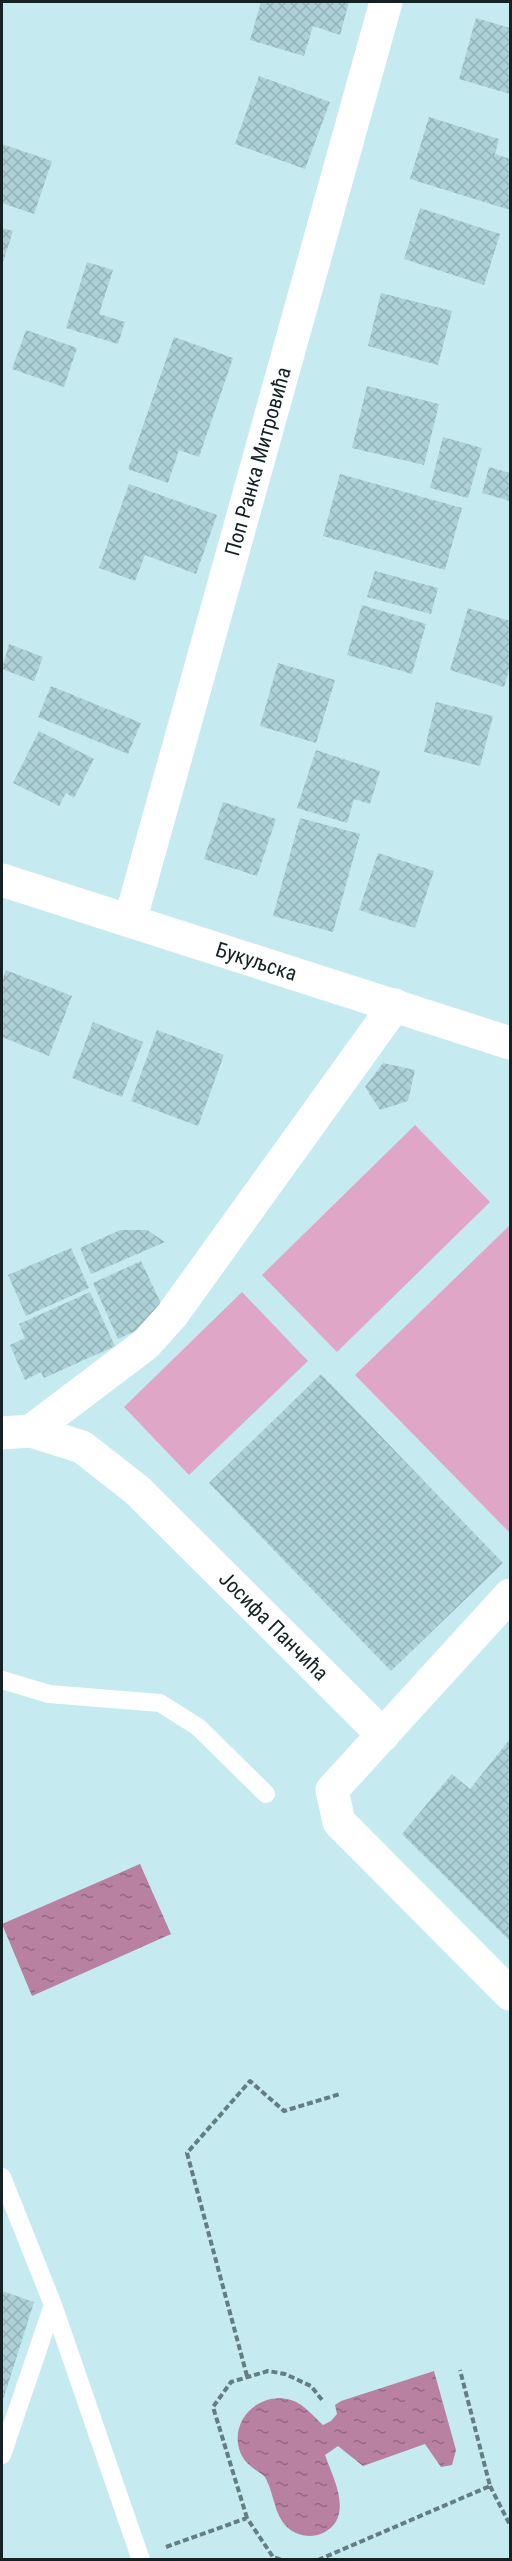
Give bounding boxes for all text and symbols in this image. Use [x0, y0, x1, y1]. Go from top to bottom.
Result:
street label: Поп Ранка Митровића [220, 365, 296, 558]
street label: Букуљска [213, 937, 300, 986]
street label: Јосифа Панчића [214, 1567, 333, 1685]

